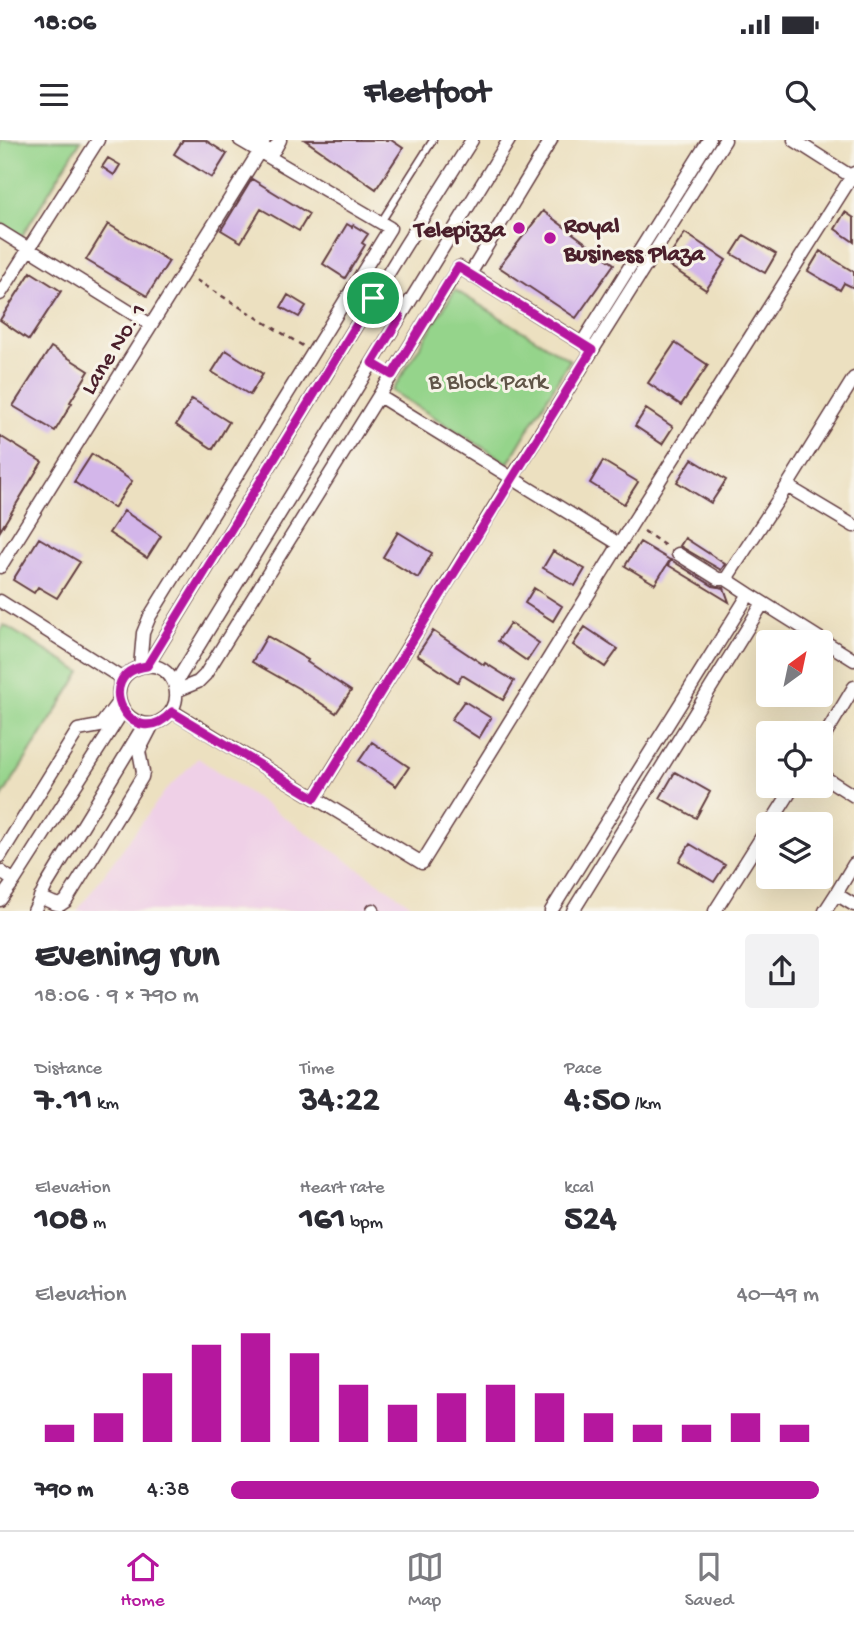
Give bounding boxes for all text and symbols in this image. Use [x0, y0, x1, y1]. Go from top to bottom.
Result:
text: 18:06 [35, 9, 96, 40]
icon: menu [35, 76, 73, 114]
text: Fleetfoot [364, 76, 490, 114]
icon: search [781, 76, 819, 114]
place label: Royal Business Plaza [563, 213, 706, 270]
place label: Telepizza [412, 217, 507, 246]
marker: Telepizza [511, 220, 527, 236]
marker: Royal Business Plaza [542, 230, 558, 246]
pin [343, 268, 403, 328]
icon: arrive [354, 279, 392, 317]
street label: Lane No. 1 [75, 299, 154, 401]
park label: B Block Park [428, 369, 549, 398]
north arrow [756, 630, 833, 707]
map controls [756, 630, 833, 889]
button: locate [756, 721, 833, 798]
button: layers [756, 812, 833, 889]
button: share [745, 934, 819, 1008]
text: Evening run [35, 935, 219, 979]
text: 18:06 · 9 × 790 m [35, 983, 199, 1010]
text: Distance [35, 1058, 102, 1081]
text: Time [300, 1058, 334, 1081]
text: Pace [564, 1058, 602, 1081]
text: 7.11 [35, 1081, 92, 1122]
text: 34:22 [300, 1081, 380, 1122]
text: 4:50 [564, 1081, 630, 1122]
text: km [92, 1093, 119, 1116]
text: /km [630, 1093, 661, 1116]
text: Elevation [35, 1177, 111, 1200]
text: Heart rate [300, 1177, 385, 1200]
text: kcal [564, 1177, 594, 1200]
text: 108 [35, 1200, 88, 1241]
text: 161 [300, 1200, 346, 1241]
text: 524 [564, 1200, 616, 1241]
text: m [88, 1212, 106, 1235]
text: bpm [346, 1212, 383, 1235]
text: Elevation [35, 1282, 126, 1309]
text: 40–49 m [737, 1282, 819, 1309]
text: 790 m [35, 1477, 93, 1504]
text: 4:38 [147, 1477, 190, 1504]
tab: Home [121, 1548, 165, 1613]
tab: Map [406, 1548, 444, 1613]
tab: Saved [685, 1548, 733, 1613]

